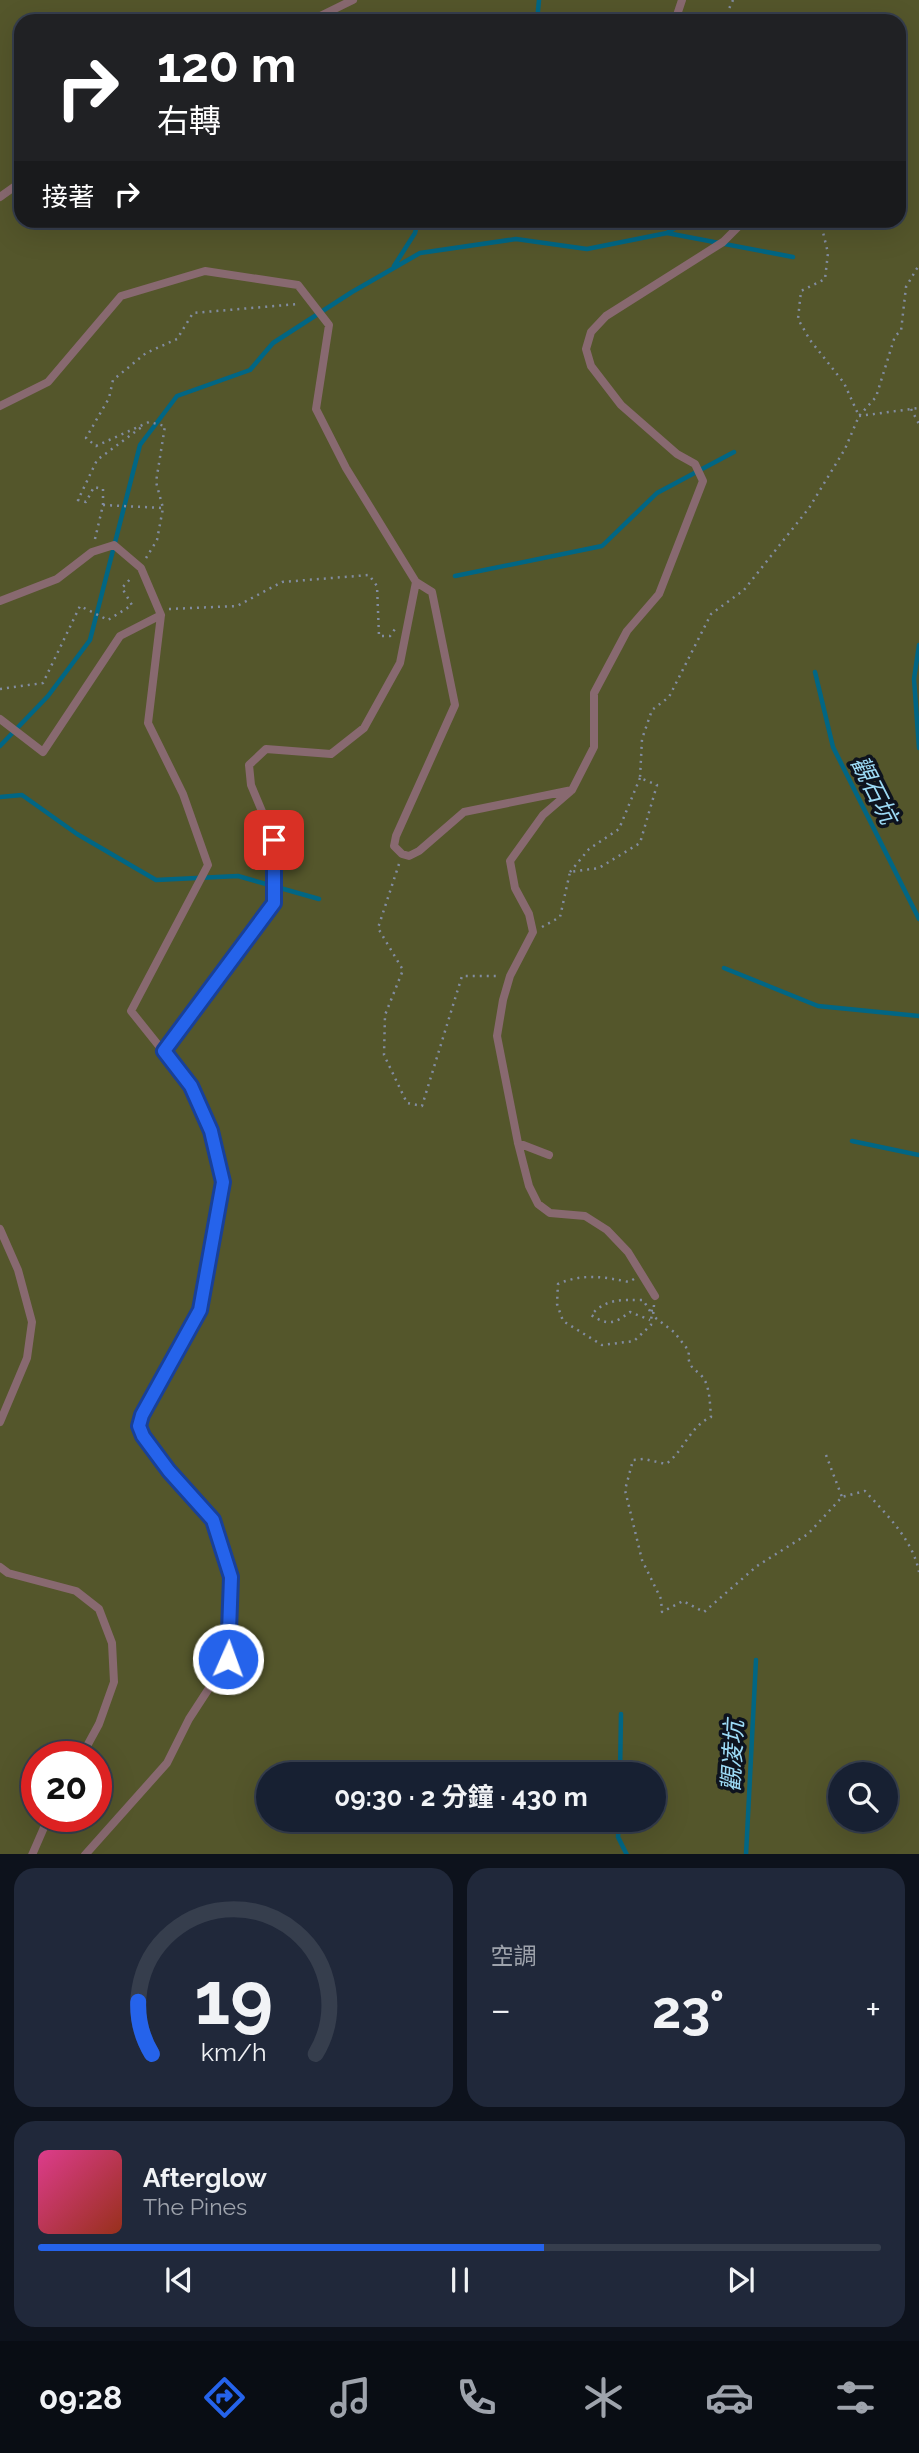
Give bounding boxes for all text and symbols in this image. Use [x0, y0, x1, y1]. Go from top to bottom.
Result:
text: 120 m [157, 36, 296, 93]
icon: right [42, 42, 133, 133]
text: 右轉 [157, 102, 221, 139]
icon: right [108, 175, 146, 213]
text: 接著 [42, 182, 94, 212]
water label: 觀石坑 [845, 751, 905, 831]
pin [244, 810, 304, 870]
icon: arrive [255, 821, 293, 859]
position arrow [191, 1622, 265, 1696]
water label: 觀凌坑 [716, 1716, 749, 1793]
speed limit sign: 20 [21, 1741, 112, 1832]
map controls [828, 1762, 898, 1832]
button: search [828, 1762, 898, 1832]
text: 09:30 · 2 分鐘 · 430 m [334, 1782, 588, 1812]
text: 空調 [491, 1942, 537, 1969]
text: 19 [194, 1956, 273, 2041]
text: 23° [652, 1979, 724, 2040]
text: − [491, 1987, 511, 2032]
text: + [865, 1987, 881, 2032]
text: km/h [200, 2036, 266, 2066]
text: Afterglow [143, 2163, 267, 2193]
text: The Pines [143, 2193, 247, 2220]
icon: previous [160, 2261, 198, 2299]
icon: pause [441, 2261, 479, 2299]
icon: next [722, 2261, 760, 2299]
icon: directions [200, 2373, 249, 2422]
icon: music [326, 2373, 375, 2422]
icon: phone [452, 2373, 501, 2422]
icon: climate [579, 2373, 628, 2422]
icon: car [705, 2373, 754, 2422]
icon: filters [831, 2373, 880, 2422]
text: 09:28 [39, 2379, 122, 2416]

